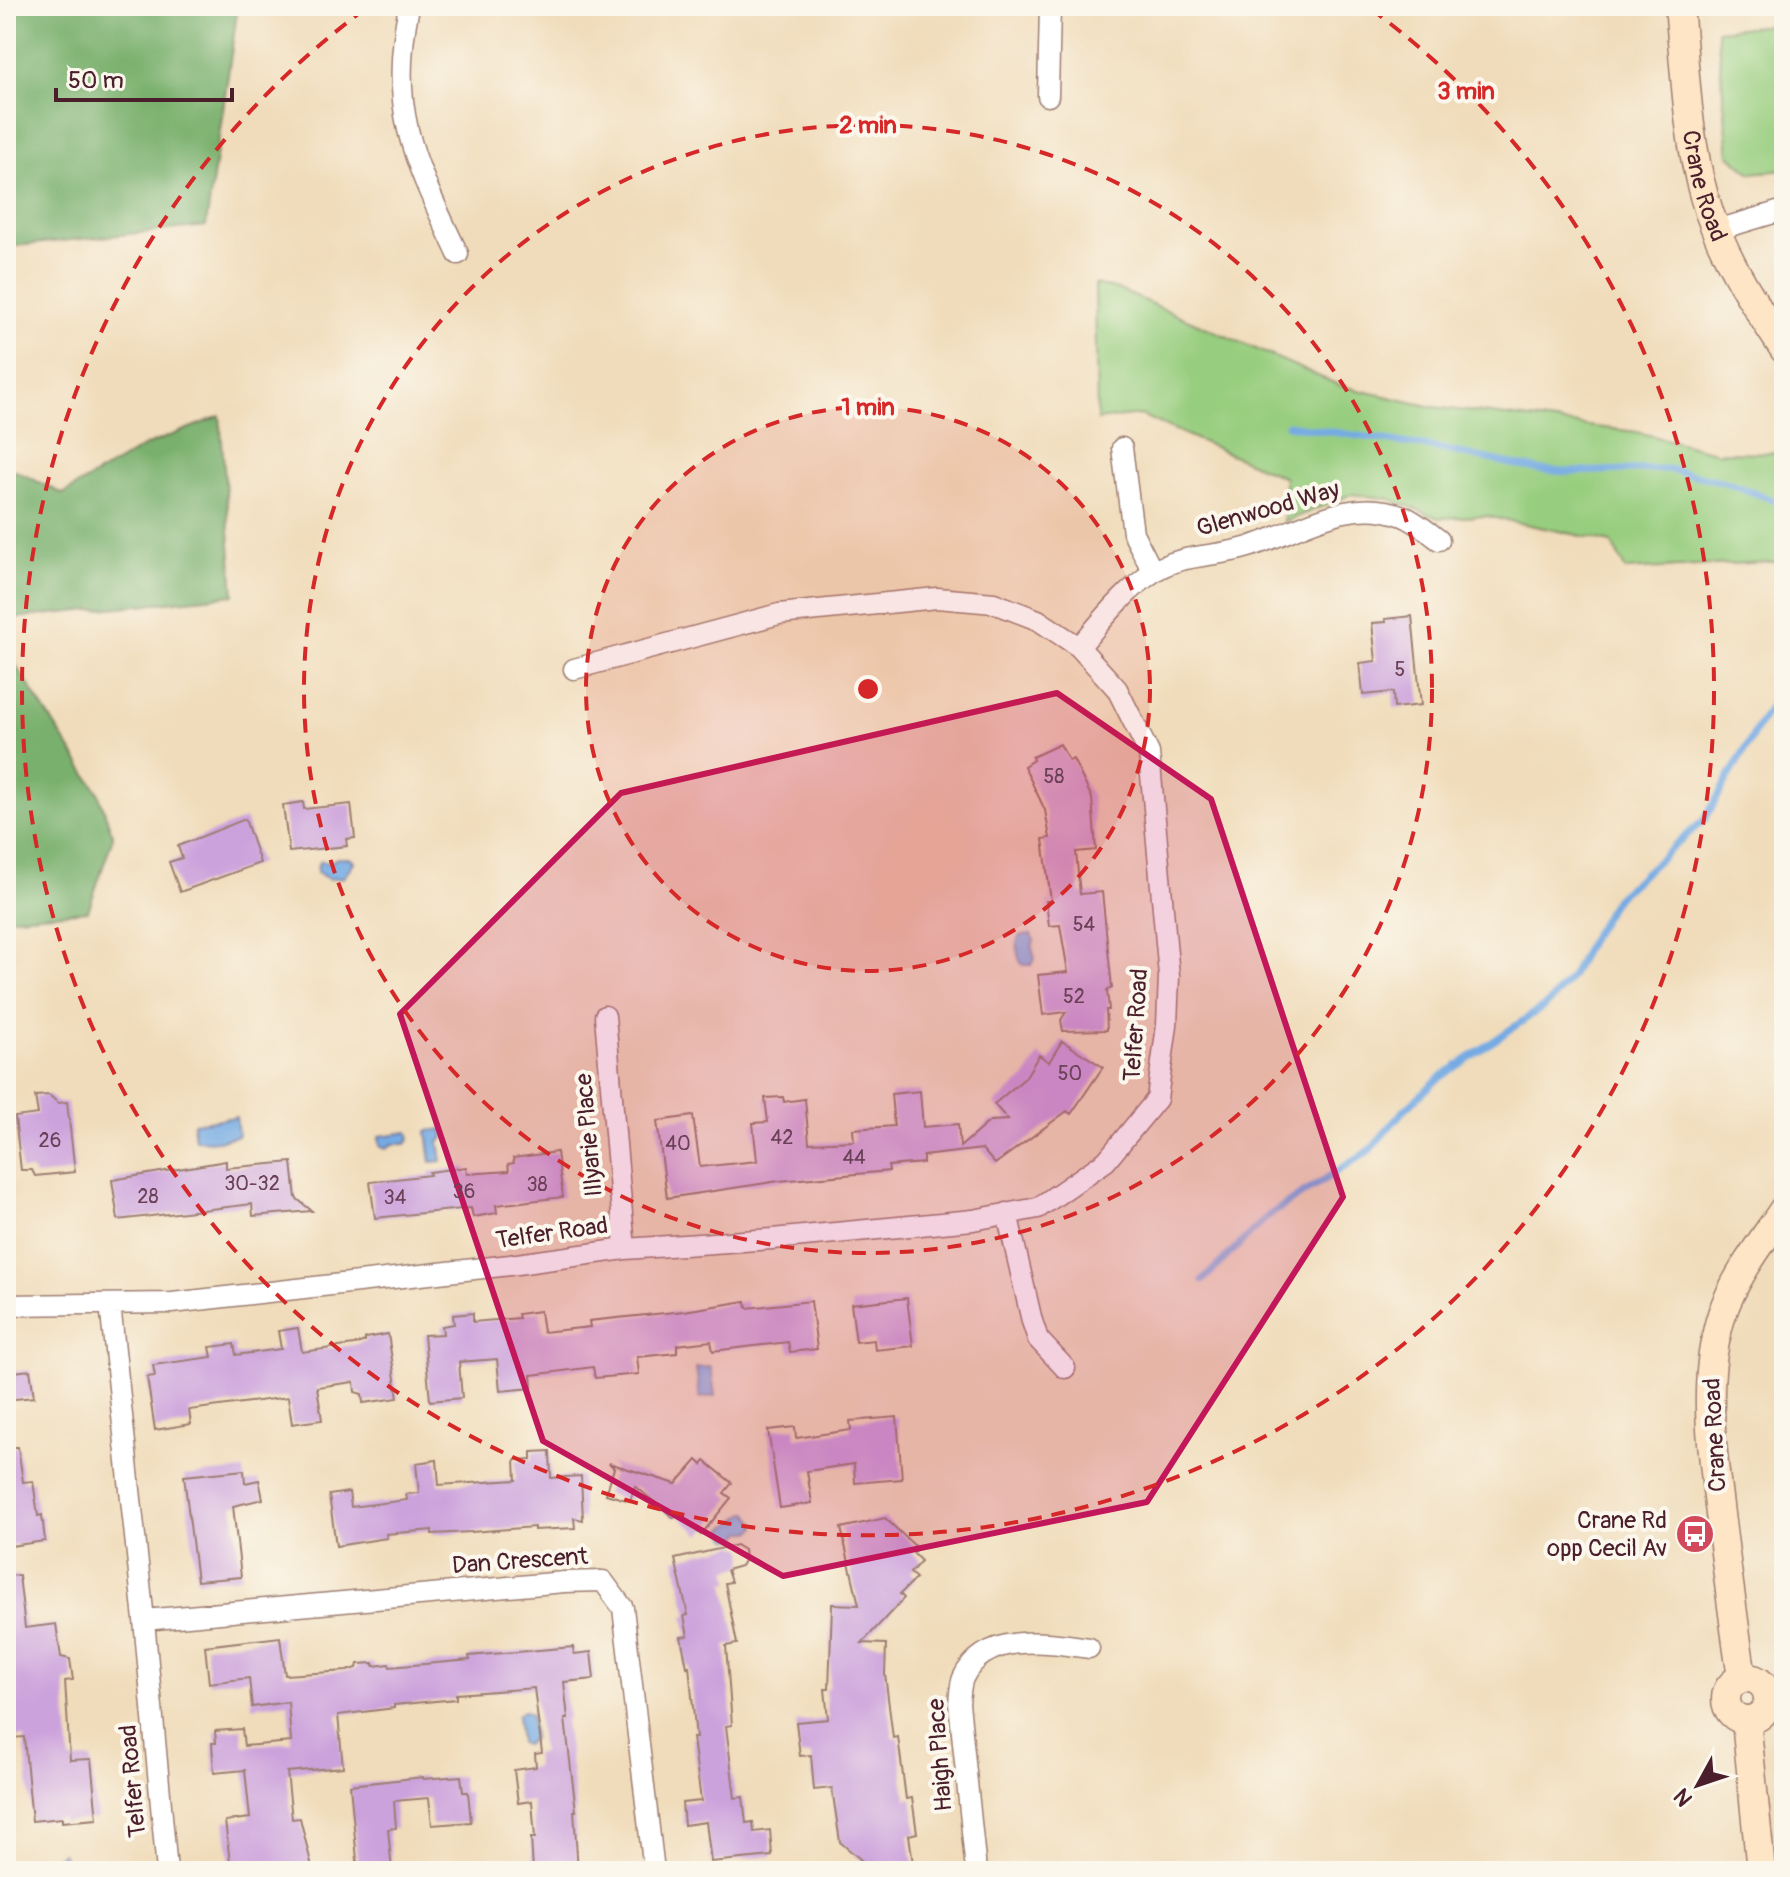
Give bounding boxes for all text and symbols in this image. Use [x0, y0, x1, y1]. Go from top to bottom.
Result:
scale bar [56, 52, 232, 102]
text: 50 m [68, 66, 124, 95]
text: 3 min [1437, 77, 1495, 106]
text: 2 min [839, 111, 897, 140]
street label: Crane Road [1676, 128, 1734, 246]
text: 1 min [841, 393, 895, 422]
street label: Glenwood Way [1193, 475, 1343, 543]
house number: 5 [1395, 657, 1405, 682]
centre of rings [854, 675, 882, 703]
house number: 58 [1044, 764, 1064, 789]
house number: 54 [1073, 912, 1096, 937]
street label: Telfer Road [1118, 968, 1154, 1082]
house number: 52 [1063, 984, 1085, 1009]
house number: 50 [1058, 1061, 1082, 1086]
street label: Illyarie Place [569, 1072, 609, 1198]
house number: 42 [771, 1125, 793, 1150]
house number: 26 [39, 1128, 61, 1153]
house number: 40 [665, 1131, 691, 1156]
house number: 44 [842, 1145, 866, 1170]
house number: 30-32 [224, 1171, 280, 1196]
house number: 38 [526, 1172, 548, 1197]
house number: 36 [453, 1179, 475, 1204]
house number: 28 [137, 1184, 159, 1209]
house number: 34 [384, 1185, 407, 1210]
street label: Telfer Road [494, 1211, 610, 1255]
street label: Crane Road [1698, 1377, 1732, 1493]
place label: Crane Rd opp Cecil Av [1547, 1506, 1667, 1563]
bus stop icon: Crane Rd opp Cecil Av [1674, 1513, 1716, 1555]
street label: Dan Crescent [451, 1542, 589, 1580]
street label: Haigh Place [922, 1697, 958, 1813]
street label: Telfer Road [114, 1723, 152, 1839]
north arrow [1658, 1745, 1738, 1825]
text: N [1668, 1782, 1699, 1812]

